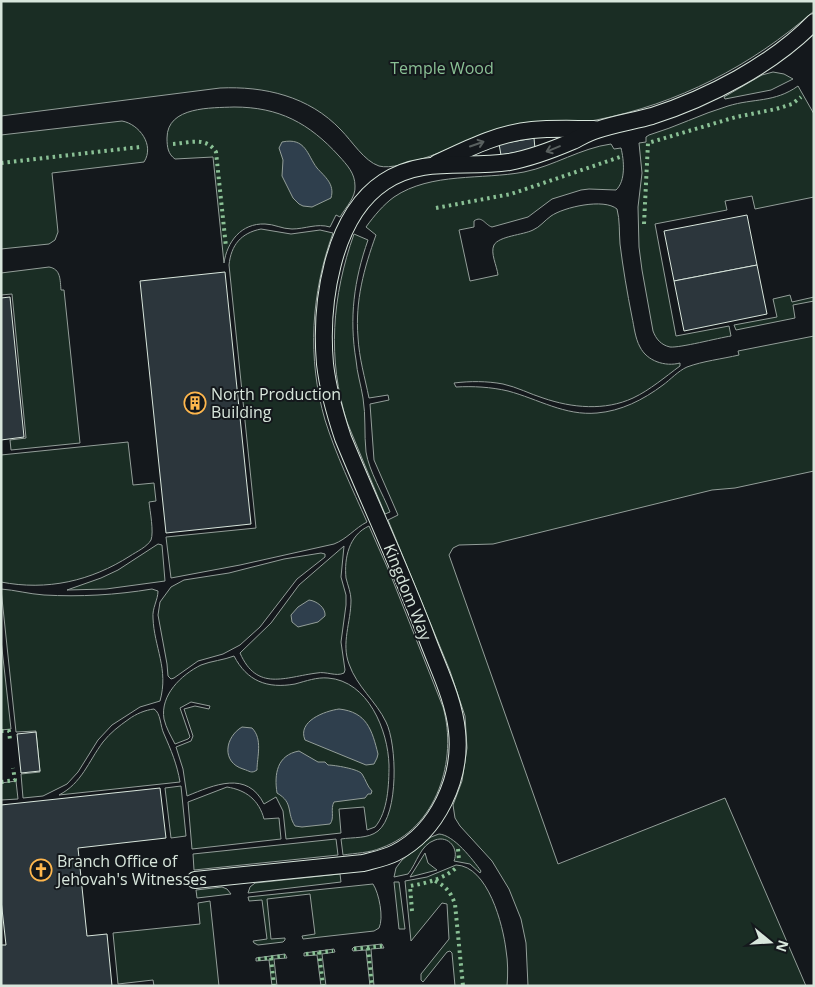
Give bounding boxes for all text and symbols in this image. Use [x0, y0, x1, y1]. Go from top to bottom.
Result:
park label: Temple Wood [390, 57, 494, 79]
one-way arrow [469, 139, 485, 149]
one-way arrow [545, 145, 561, 154]
place label: North Production Building [211, 383, 341, 423]
building icon: North Production Building [183, 391, 207, 415]
street label: Kingdom Way [379, 540, 438, 645]
place label: Branch Office of Jehovah's Witnesses [55, 850, 207, 890]
church icon: Branch Office of Jehovah's Witnesses [29, 858, 53, 882]
north arrow [745, 917, 795, 967]
text: N [772, 938, 794, 955]

